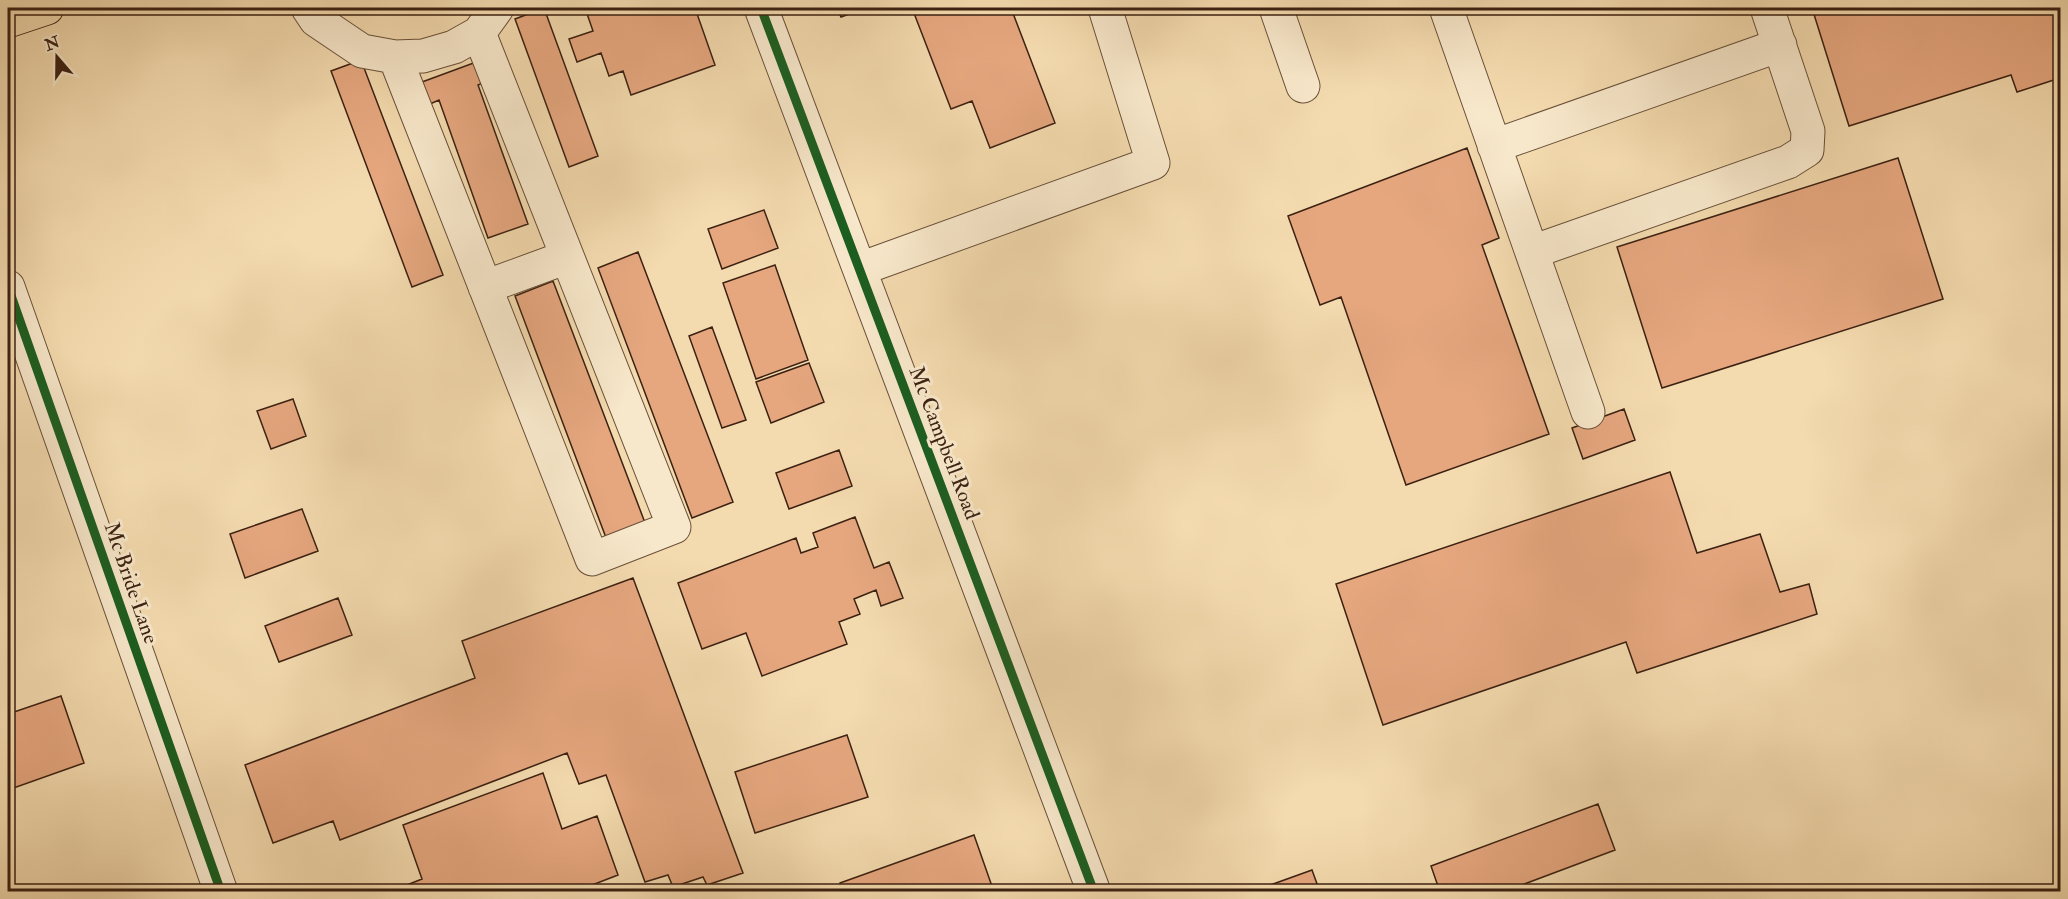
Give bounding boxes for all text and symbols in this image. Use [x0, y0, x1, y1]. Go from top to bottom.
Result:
north arrow [27, 27, 87, 87]
text: N [41, 32, 63, 56]
street label: Mc Campbell Road [902, 363, 986, 524]
street label: Mc Bride Lane [98, 519, 164, 648]

